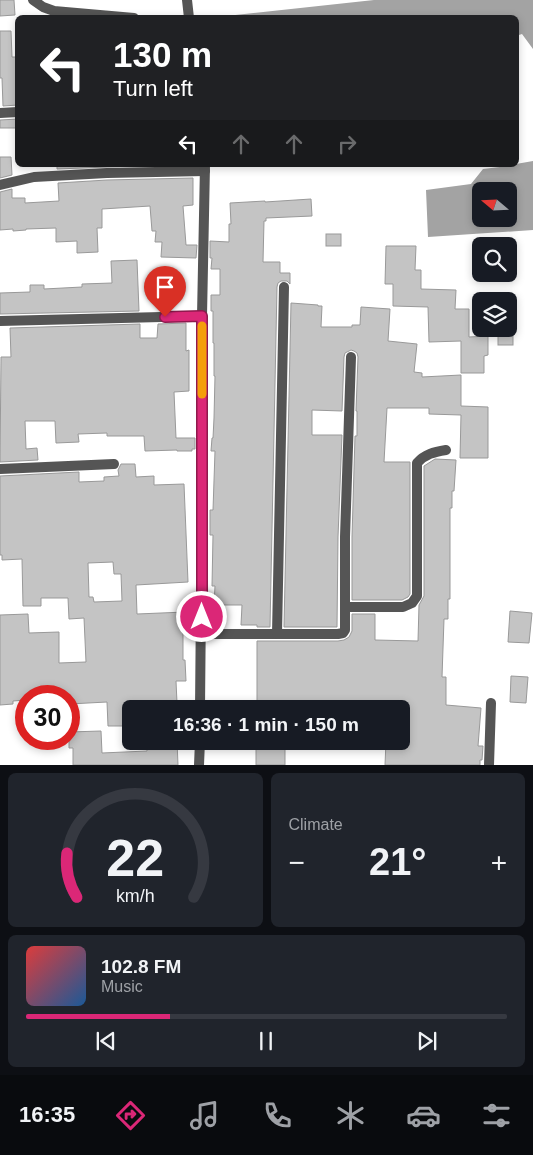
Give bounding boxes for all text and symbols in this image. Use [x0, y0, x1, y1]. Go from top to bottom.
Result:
icon: left [30, 35, 95, 100]
text: 130 m [113, 35, 212, 74]
text: Turn left [113, 76, 193, 101]
icon: left [174, 130, 202, 158]
icon: ahead [227, 130, 255, 158]
icon: ahead [280, 130, 308, 158]
icon: right [333, 130, 361, 158]
north arrow [472, 182, 518, 228]
map controls [472, 182, 517, 337]
button: search [472, 237, 517, 282]
pin [144, 266, 186, 317]
icon: arrive [151, 273, 179, 301]
button: layers [472, 292, 517, 337]
position arrow [175, 590, 227, 642]
speed limit sign: 30 [15, 685, 80, 750]
text: 16:36 · 1 min · 150 m [173, 714, 359, 735]
text: Climate [289, 816, 343, 833]
text: 22 [106, 829, 164, 887]
text: 21° [369, 841, 426, 883]
text: − [289, 847, 305, 878]
text: + [491, 847, 507, 878]
text: km/h [116, 886, 155, 906]
text: 102.8 FM [101, 956, 181, 977]
text: Music [101, 978, 143, 995]
icon: previous [92, 1027, 120, 1055]
icon: pause [252, 1027, 280, 1055]
icon: next [413, 1027, 441, 1055]
icon: directions [113, 1098, 148, 1133]
icon: music [187, 1098, 222, 1133]
icon: phone [260, 1098, 295, 1133]
icon: climate [333, 1098, 368, 1133]
icon: car [406, 1098, 441, 1133]
icon: filters [479, 1098, 514, 1133]
text: 16:35 [19, 1102, 75, 1127]

